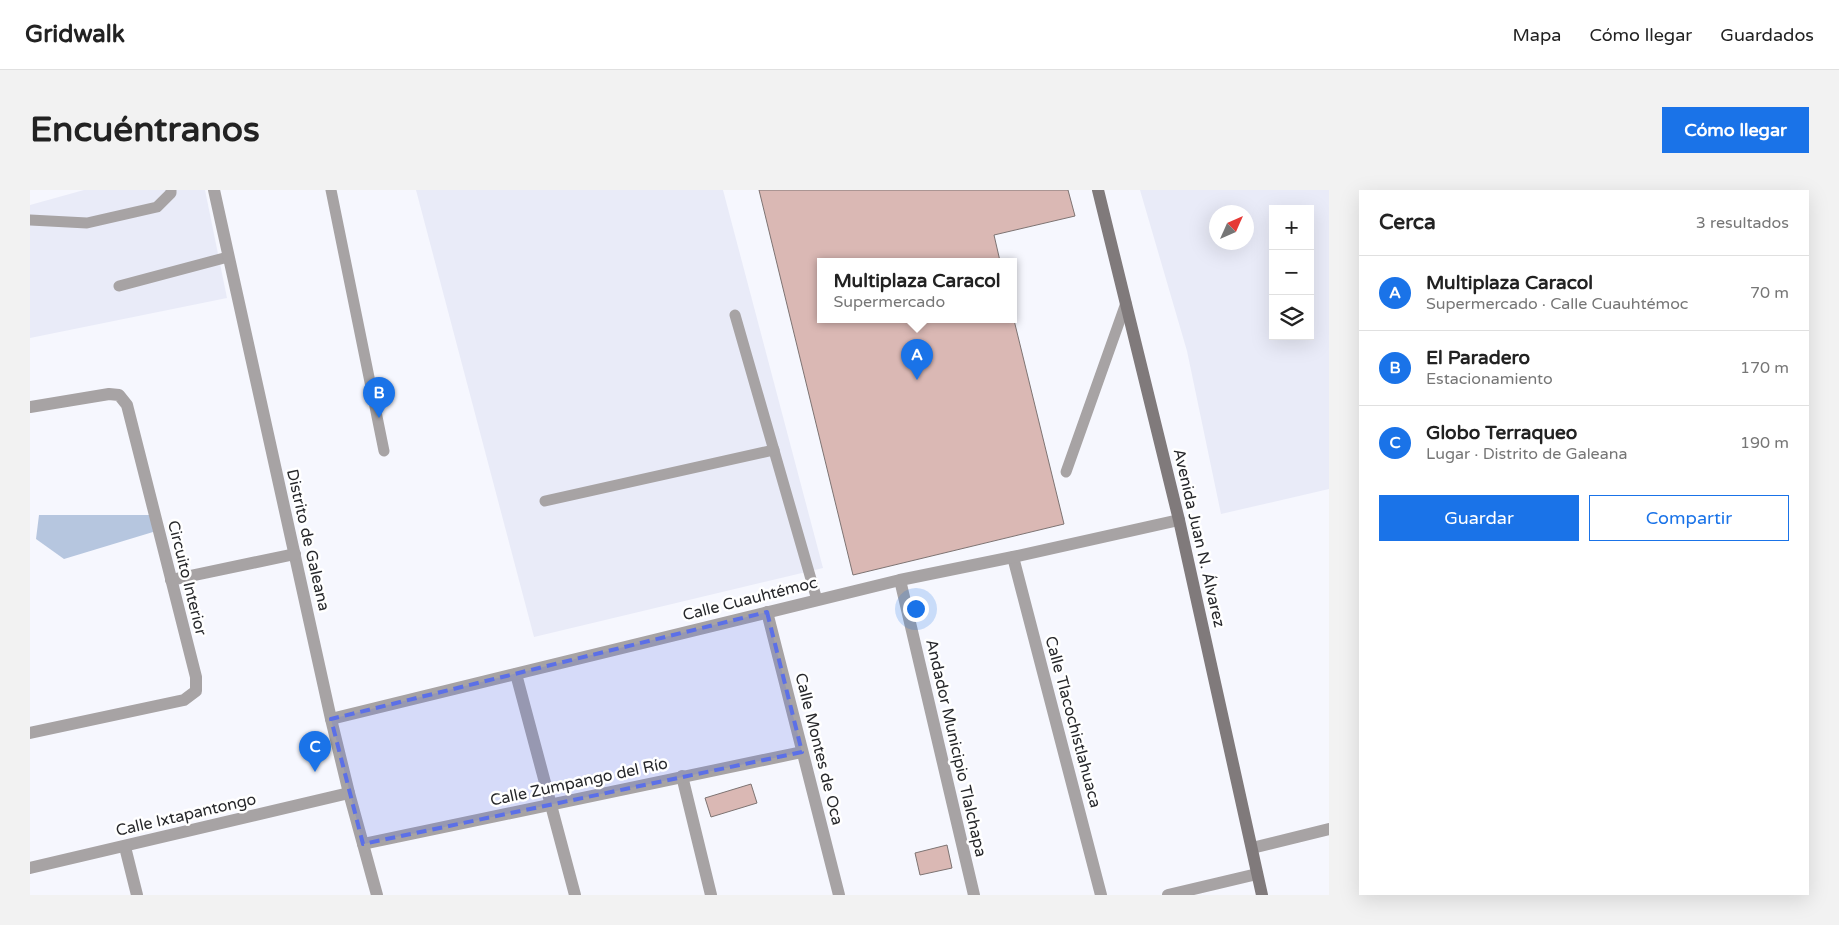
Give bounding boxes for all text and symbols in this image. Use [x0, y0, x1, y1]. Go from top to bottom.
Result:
text: Gridwalk [25, 20, 125, 49]
text: Mapa [1512, 24, 1561, 46]
text: Cómo llegar [1589, 24, 1692, 46]
text: Guardados [1720, 24, 1814, 46]
button: Cómo llegar [1662, 107, 1809, 153]
text: Encuéntranos [30, 109, 260, 151]
north arrow [1209, 205, 1254, 250]
map controls [1269, 205, 1314, 340]
button: + [1269, 205, 1314, 250]
text: Cerca [1379, 210, 1436, 235]
text: 3 resultados [1696, 213, 1789, 233]
button: − [1269, 250, 1314, 295]
popup [817, 258, 1017, 323]
text: Multiplaza Caracol [833, 270, 1001, 292]
text: Multiplaza Caracol [1426, 272, 1593, 294]
text: A [1389, 283, 1401, 303]
text: 70 m [1750, 283, 1789, 303]
text: Supermercado [833, 292, 945, 312]
text: Supermercado · Calle Cuauhtémoc [1426, 294, 1688, 314]
button: layers [1269, 295, 1314, 340]
pin: A [901, 339, 933, 380]
text: El Paradero [1426, 347, 1530, 369]
text: B [1389, 358, 1401, 378]
text: 170 m [1740, 358, 1789, 378]
text: Estacionamiento [1426, 369, 1553, 389]
pin: B [363, 377, 395, 418]
text: Globo Terraqueo [1426, 422, 1577, 444]
text: C [1389, 433, 1401, 453]
text: 190 m [1740, 433, 1789, 453]
text: Lugar · Distrito de Galeana [1426, 444, 1627, 464]
street label: Avenida Juan N. Álvarez [1169, 447, 1229, 629]
street label: Distrito de Galeana [282, 467, 334, 613]
button: Guardar [1379, 495, 1579, 541]
button: Compartir [1589, 495, 1789, 541]
street label: Circuito Interior [163, 518, 211, 639]
street label: Calle Cuauhtémoc [681, 573, 819, 625]
your location [903, 596, 929, 622]
street label: Calle Tlacochistlahuaca [1040, 634, 1106, 810]
street label: Andador Municipio Tlalchapa [921, 637, 991, 859]
street label: Calle Montes de Oca [790, 671, 848, 827]
pin: C [299, 731, 331, 772]
street label: Calle Zumpango del Río [488, 753, 670, 811]
street label: Calle Ixtapantongo [114, 789, 258, 841]

